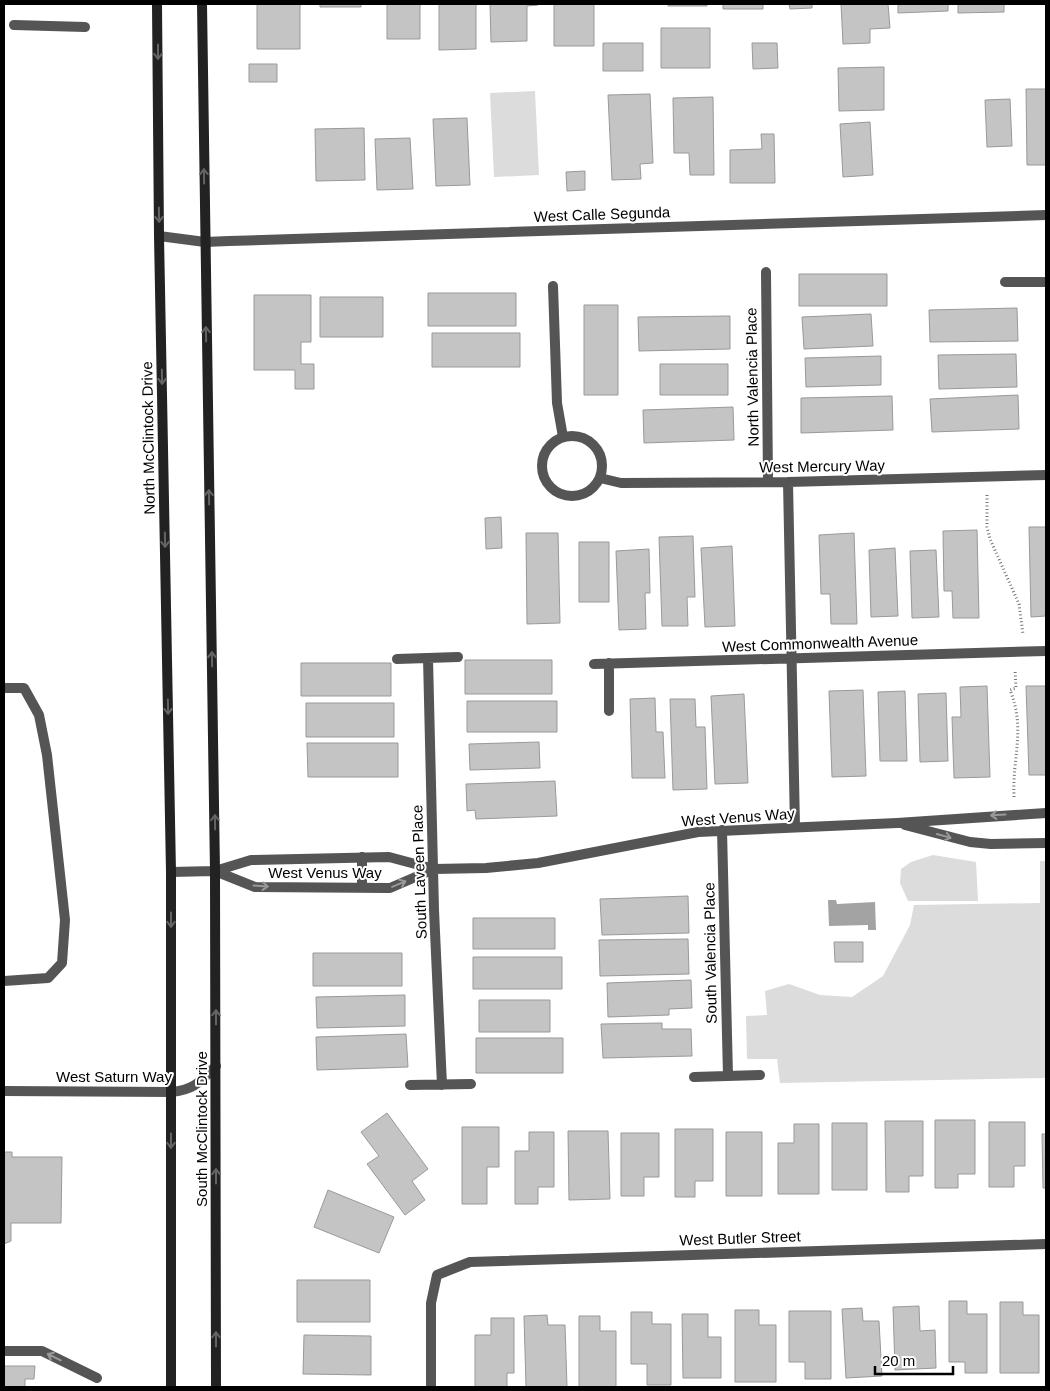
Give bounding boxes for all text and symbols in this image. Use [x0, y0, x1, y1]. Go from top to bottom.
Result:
one-way arrow [153, 44, 163, 60]
one-way arrow [199, 168, 209, 184]
street label: West Calle Segunda [534, 203, 671, 225]
one-way arrow [154, 206, 164, 223]
street label: North Valencia Place [742, 307, 762, 447]
one-way arrow [201, 326, 211, 342]
street label: North McClintock Drive [138, 361, 158, 515]
one-way arrow [157, 369, 167, 385]
street label: West Mercury Way [759, 456, 886, 476]
one-way arrow [204, 489, 214, 506]
one-way arrow [161, 532, 170, 548]
street label: West Commonwealth Avenue [722, 631, 918, 655]
one-way arrow [207, 652, 217, 668]
one-way arrow [163, 698, 173, 715]
street label: South Laveen Place [408, 805, 430, 939]
street label: West Venus Way [681, 805, 796, 829]
one-way arrow [990, 811, 1006, 820]
one-way arrow [210, 814, 219, 830]
one-way arrow [936, 831, 952, 841]
street label: West Venus Way [268, 864, 382, 881]
one-way arrow [391, 879, 406, 888]
one-way arrow [253, 882, 269, 891]
street label: South Valencia Place [700, 882, 720, 1024]
one-way arrow [166, 912, 176, 928]
one-way arrow [211, 1009, 221, 1026]
street label: South McClintock Drive [193, 1051, 210, 1207]
street label: West Saturn Way [56, 1068, 172, 1085]
one-way arrow [166, 1132, 176, 1149]
one-way arrow [211, 1168, 221, 1184]
street label: West Butler Street [679, 1227, 802, 1249]
one-way arrow [211, 1331, 221, 1347]
scale bar [875, 1344, 952, 1376]
one-way arrow [47, 1352, 62, 1361]
text: 20 m [882, 1352, 915, 1369]

